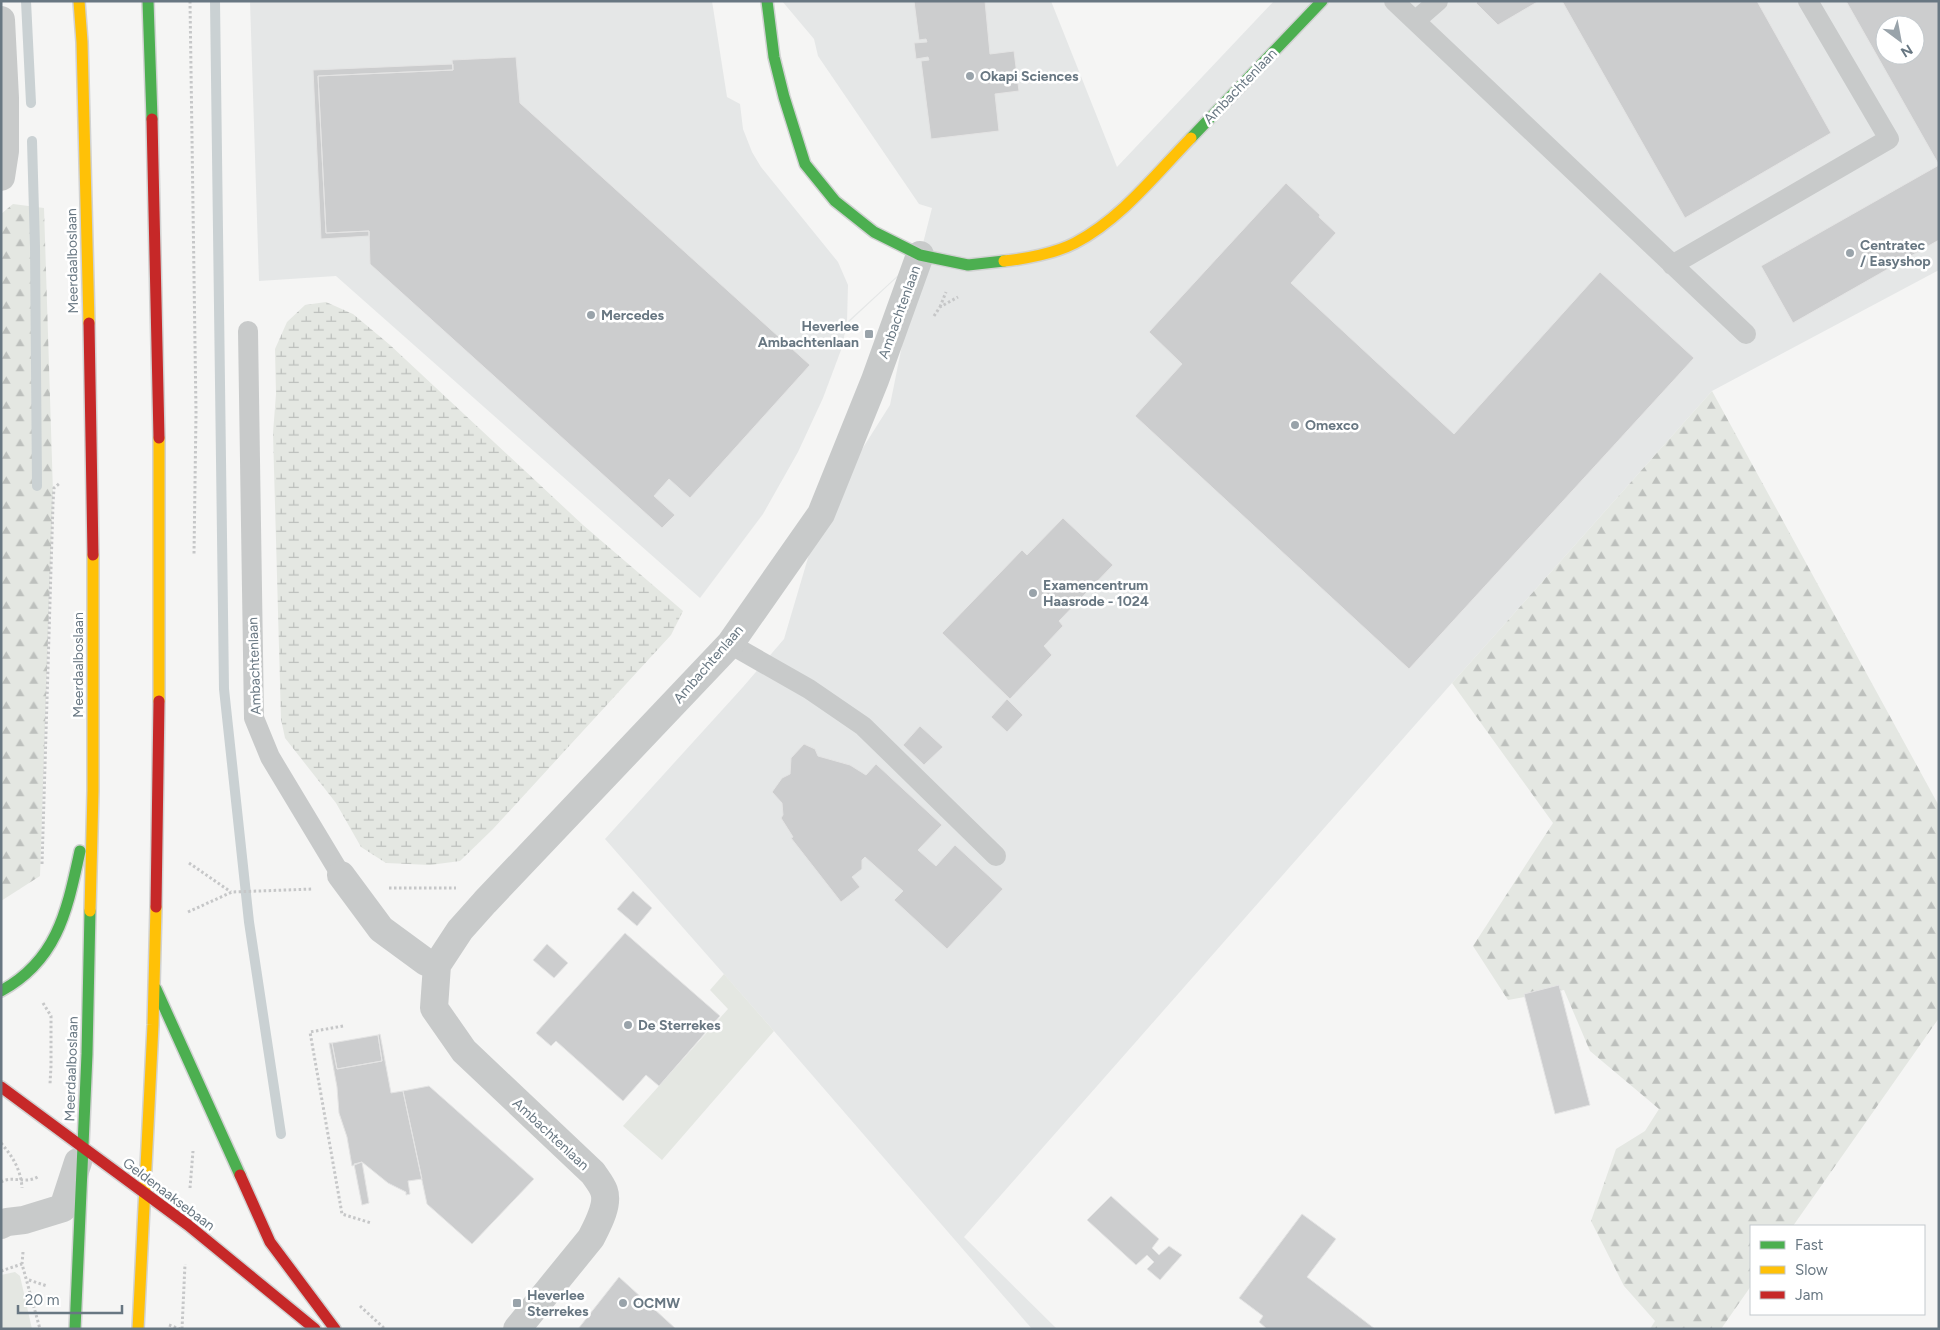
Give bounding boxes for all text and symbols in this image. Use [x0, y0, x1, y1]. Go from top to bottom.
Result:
north arrow [1875, 15, 1925, 65]
text: N [1898, 41, 1916, 61]
street label: Ambachtenlaan [1200, 45, 1281, 128]
place label: Okapi Sciences [980, 68, 1079, 85]
marker: Okapi Sciences [964, 70, 976, 82]
street label: Meerdaalboslaan [63, 208, 82, 314]
place label: Centratec / Easyshop [1860, 237, 1931, 270]
marker: Centratec / Easyshop [1844, 247, 1856, 259]
street label: Ambachtenlaan [875, 263, 924, 361]
place label: Mercedes [601, 307, 665, 324]
marker: Mercedes [585, 309, 597, 321]
place label: Heverlee Ambachtenlaan [758, 318, 859, 351]
marker: Heverlee Ambachtenlaan [863, 328, 875, 340]
place label: Omexco [1305, 417, 1359, 434]
marker: Omexco [1289, 419, 1301, 431]
place label: Examencentrum Haasrode - 1024 [1043, 577, 1149, 610]
marker: Examencentrum Haasrode - 1024 [1027, 587, 1039, 599]
street label: Meerdaalboslaan [70, 612, 87, 718]
street label: Ambachtenlaan [244, 617, 265, 715]
street label: Ambachtenlaan [670, 622, 747, 707]
street label: Meerdaalboslaan [61, 1016, 82, 1122]
place label: De Sterrekes [638, 1017, 721, 1034]
marker: De Sterrekes [622, 1019, 634, 1031]
street label: Ambachtenlaan [509, 1095, 592, 1174]
street label: Geldenaaksebaan [119, 1154, 218, 1235]
legend [1750, 1225, 1925, 1315]
text: Fast [1795, 1236, 1824, 1254]
text: Slow [1795, 1261, 1828, 1279]
scale bar [18, 1282, 121, 1314]
text: Jam [1795, 1286, 1823, 1304]
place label: Heverlee Sterrekes [527, 1287, 589, 1320]
text: 20 m [25, 1291, 59, 1309]
place label: OCMW [633, 1295, 680, 1312]
marker: Heverlee Sterrekes [511, 1297, 523, 1309]
marker: OCMW [617, 1297, 629, 1309]

